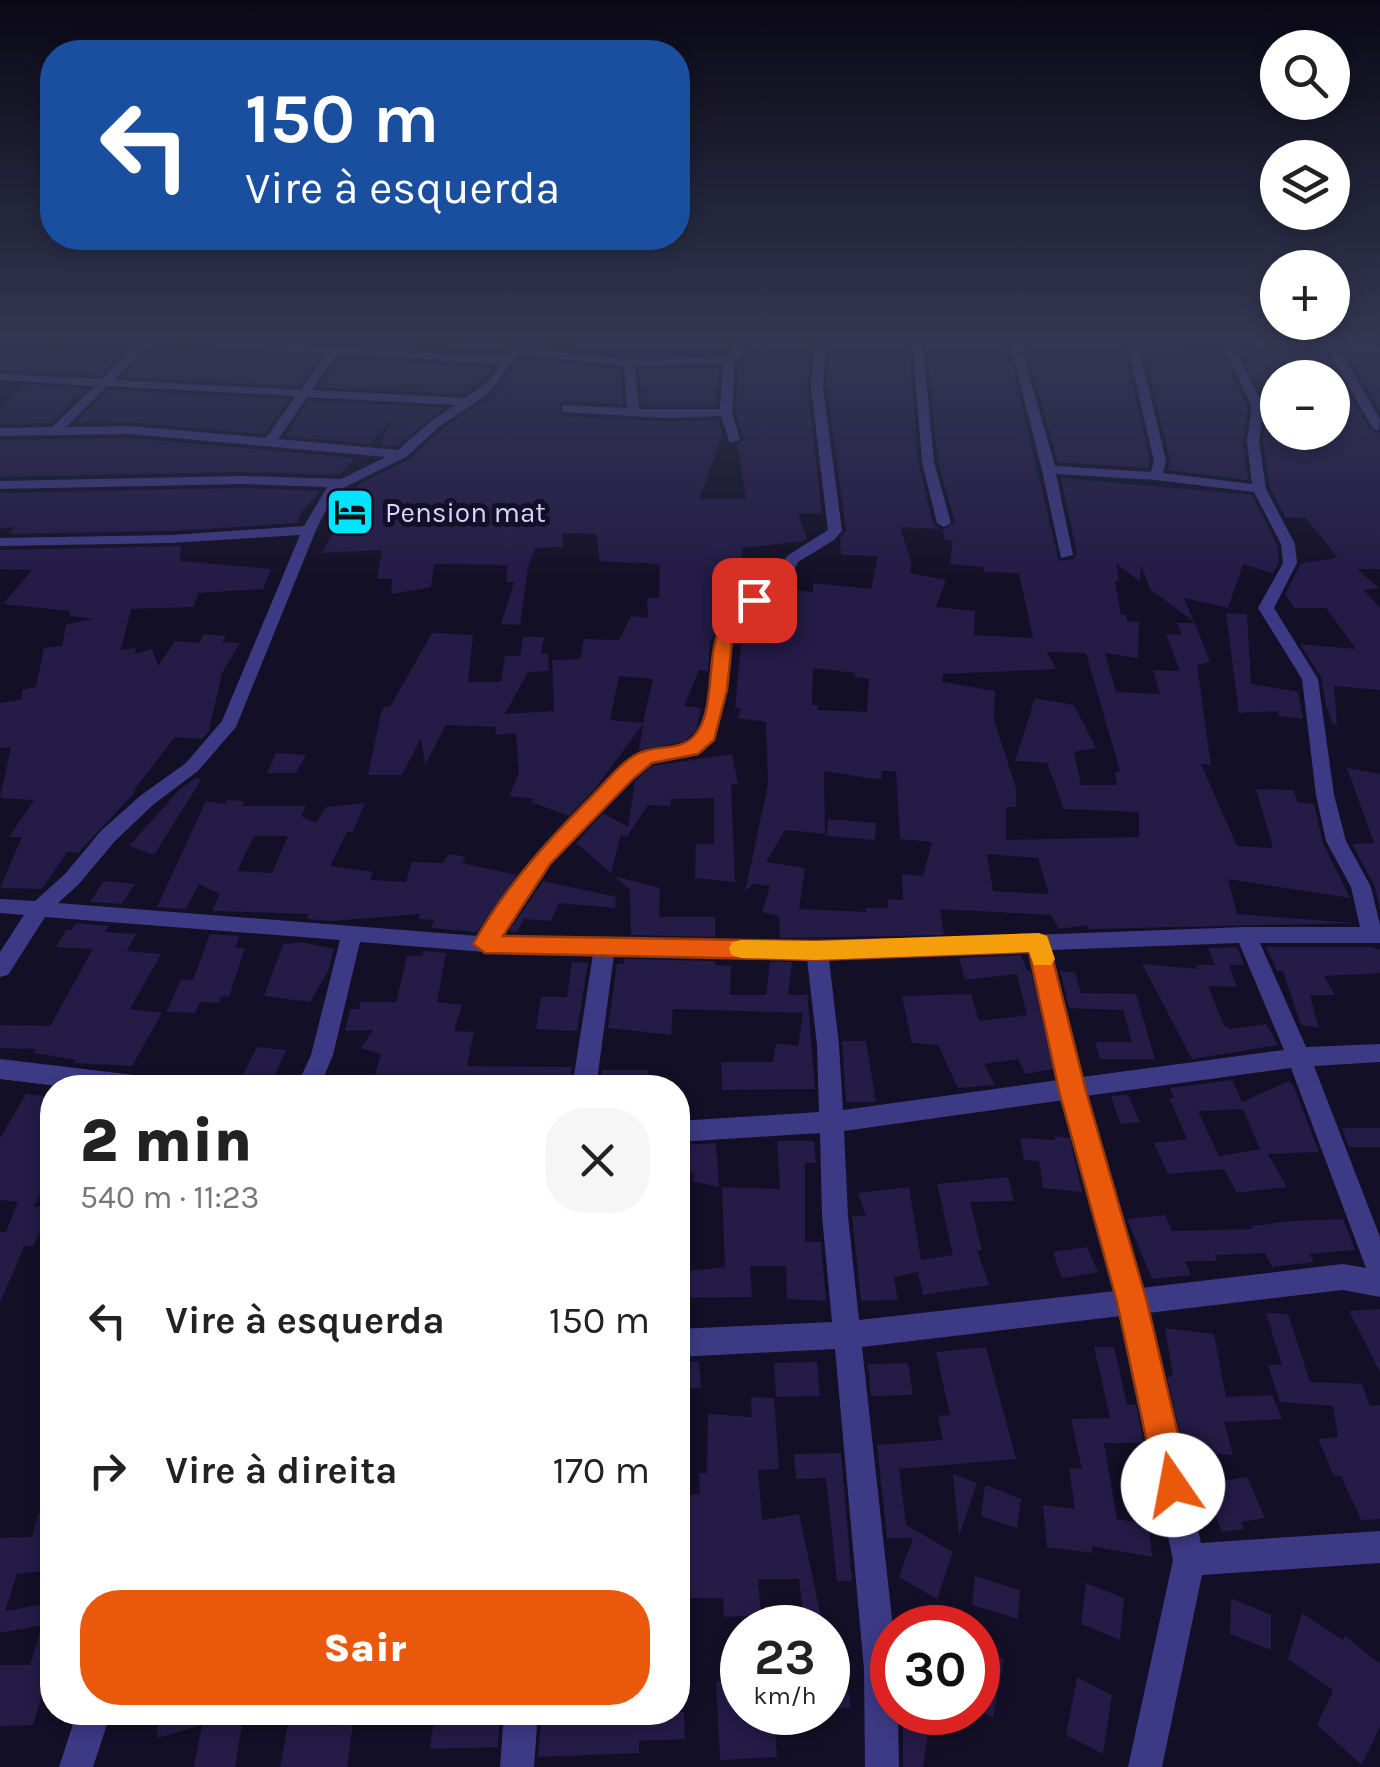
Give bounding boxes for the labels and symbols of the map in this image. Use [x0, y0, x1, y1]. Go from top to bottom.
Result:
hotel icon: Pension mat [324, 486, 376, 538]
place label: Pension mat [385, 496, 546, 529]
pin [712, 558, 797, 643]
position arrow [1121, 1433, 1225, 1537]
speed limit sign: 30 [870, 1605, 1000, 1735]

